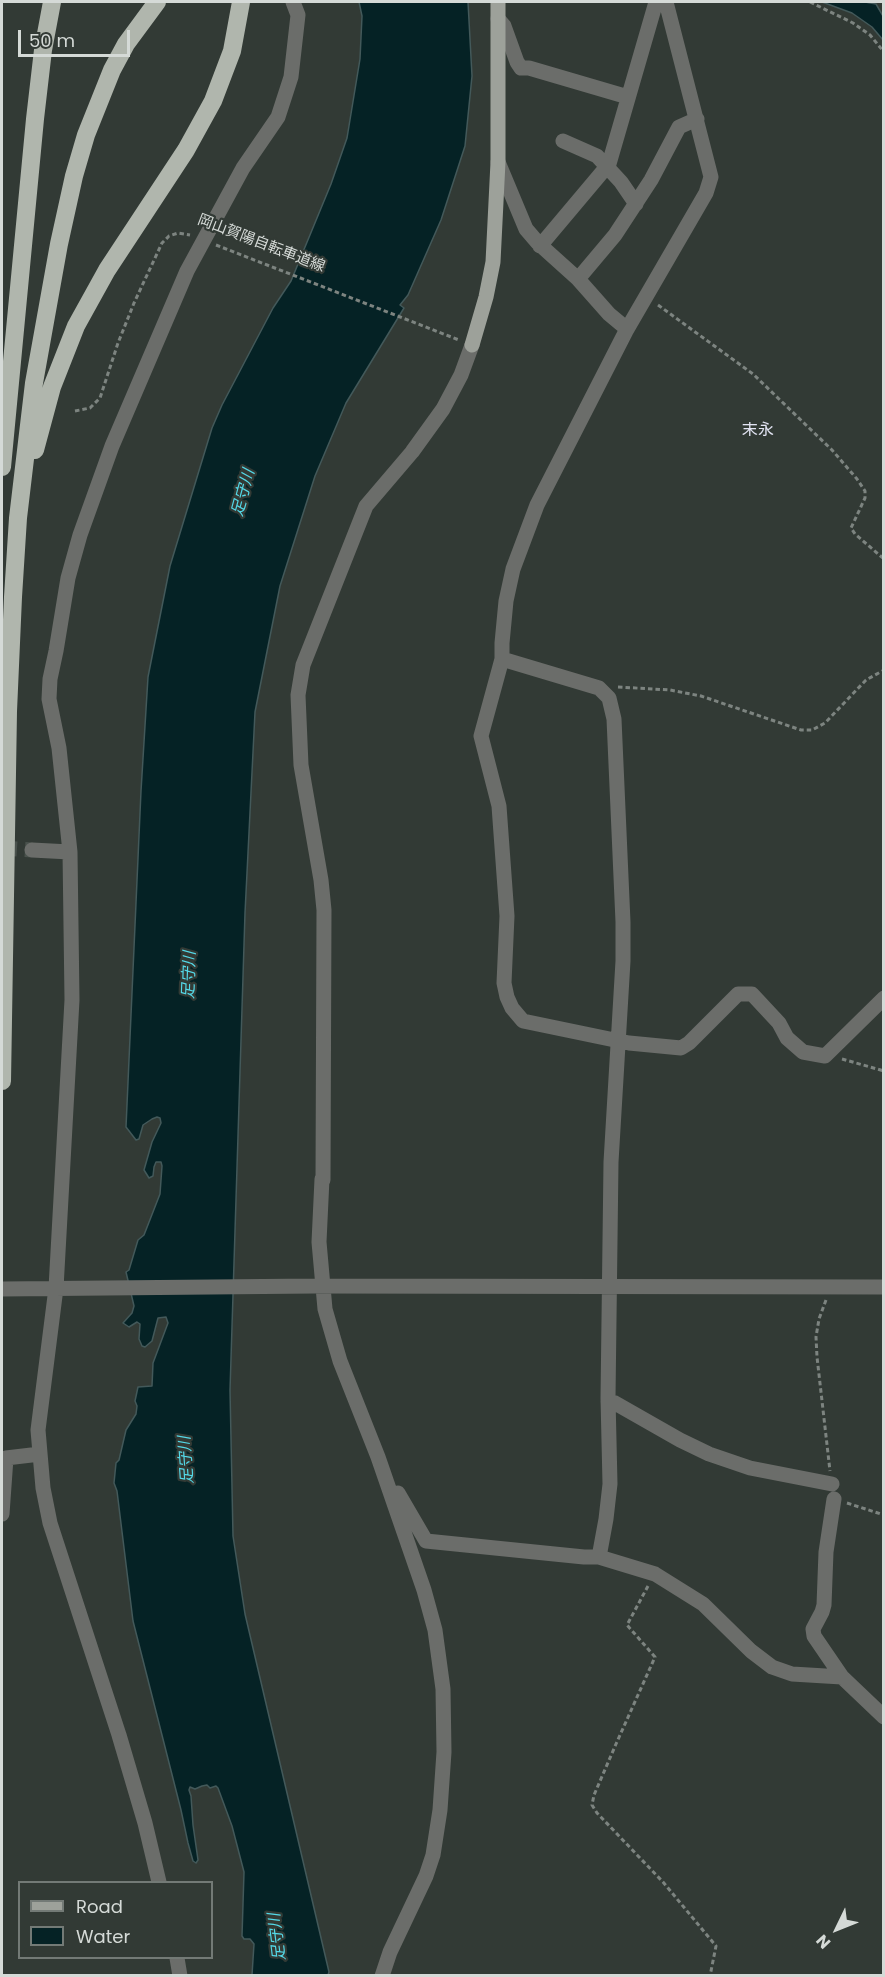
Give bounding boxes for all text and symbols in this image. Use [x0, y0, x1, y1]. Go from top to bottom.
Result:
scale bar [21, 18, 134, 56]
text: 50 m [29, 28, 75, 53]
street label: 岡山賀陽自転車道線 [195, 211, 327, 277]
district label: 末永 [742, 421, 774, 441]
water label: 足守川 [229, 467, 259, 519]
water label: 足守川 [180, 951, 200, 999]
water label: 足守川 [176, 1435, 198, 1485]
legend [18, 1881, 213, 1959]
text: Road [76, 1894, 123, 1919]
north arrow [807, 1899, 867, 1959]
water label: 足守川 [266, 1912, 290, 1962]
text: Water [76, 1924, 130, 1949]
text: N [811, 1929, 836, 1954]

